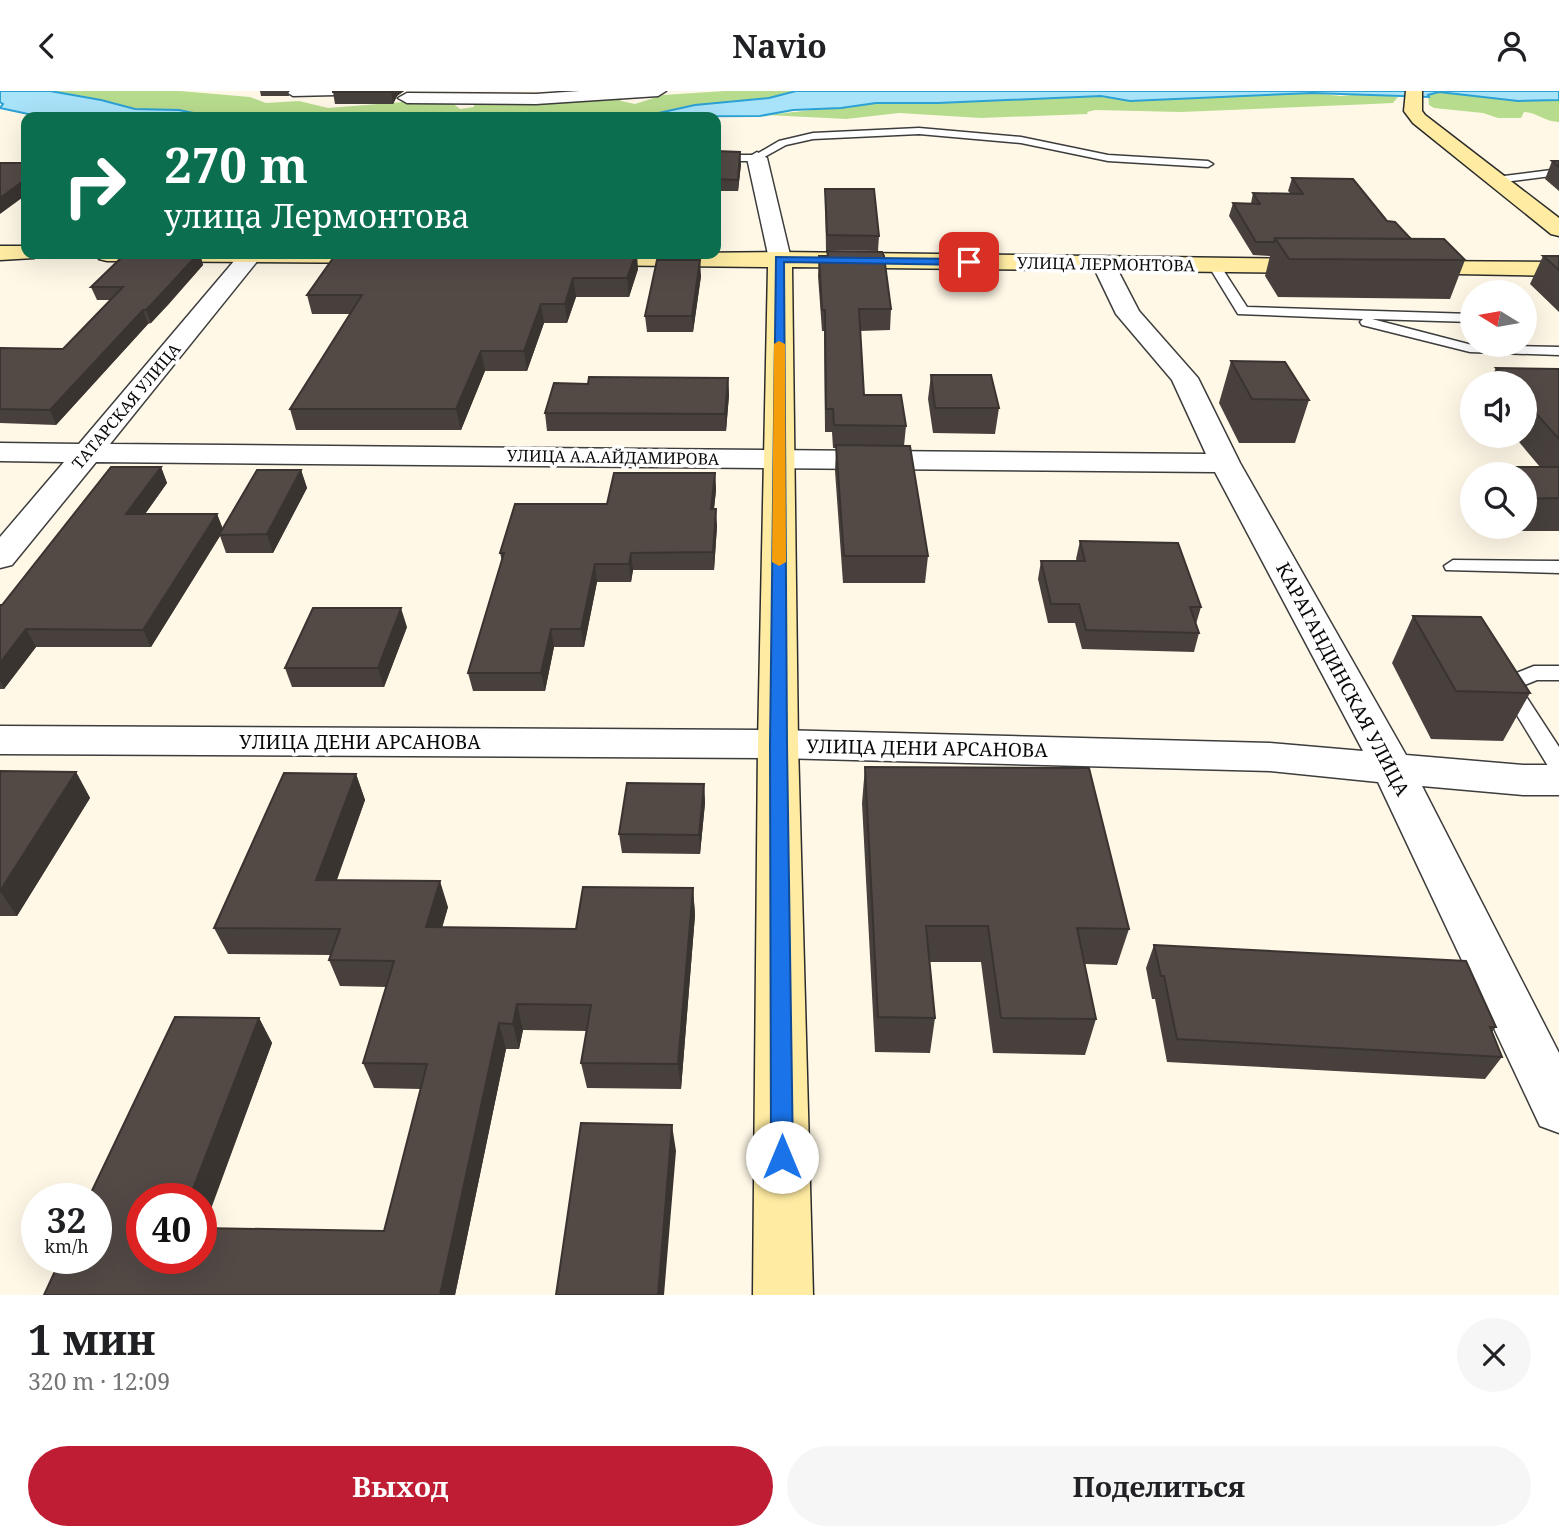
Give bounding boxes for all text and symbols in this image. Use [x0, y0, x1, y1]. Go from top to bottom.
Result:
text: Navio [732, 24, 827, 67]
icon: back [28, 27, 66, 65]
icon: person [1493, 27, 1531, 65]
text: 270 m [164, 131, 308, 197]
icon: right [49, 140, 140, 231]
text: улица Лермонтова [164, 194, 470, 237]
pin [939, 232, 999, 292]
icon: arrive [950, 243, 988, 281]
street label: УЛИЦА ЛЕРМОНТОВА [1017, 251, 1196, 277]
north arrow [1460, 280, 1536, 357]
map controls [1460, 280, 1537, 539]
street label: ТАТАРСКАЯ УЛИЦА [67, 338, 186, 474]
button: sound [1460, 371, 1537, 448]
street label: УЛИЦА А.А.АЙДАМИРОВА [507, 444, 720, 470]
button: search [1460, 462, 1537, 539]
street label: КАРАГАНДИНСКАЯ УЛИЦА [1270, 557, 1416, 801]
street label: УЛИЦА ДЕНИ АРСАНОВА [239, 729, 481, 755]
street label: УЛИЦА ДЕНИ АРСАНОВА [806, 733, 1049, 763]
position arrow [745, 1120, 819, 1194]
speed limit sign: 40 [126, 1183, 217, 1274]
text: 32 [47, 1196, 86, 1243]
text: km/h [44, 1234, 89, 1258]
text: 1 мин [28, 1310, 155, 1367]
button: close [1457, 1318, 1531, 1392]
text: 320 m · 12:09 [28, 1365, 170, 1397]
button: Выход [28, 1446, 773, 1526]
button: Поделиться [787, 1446, 1531, 1526]

